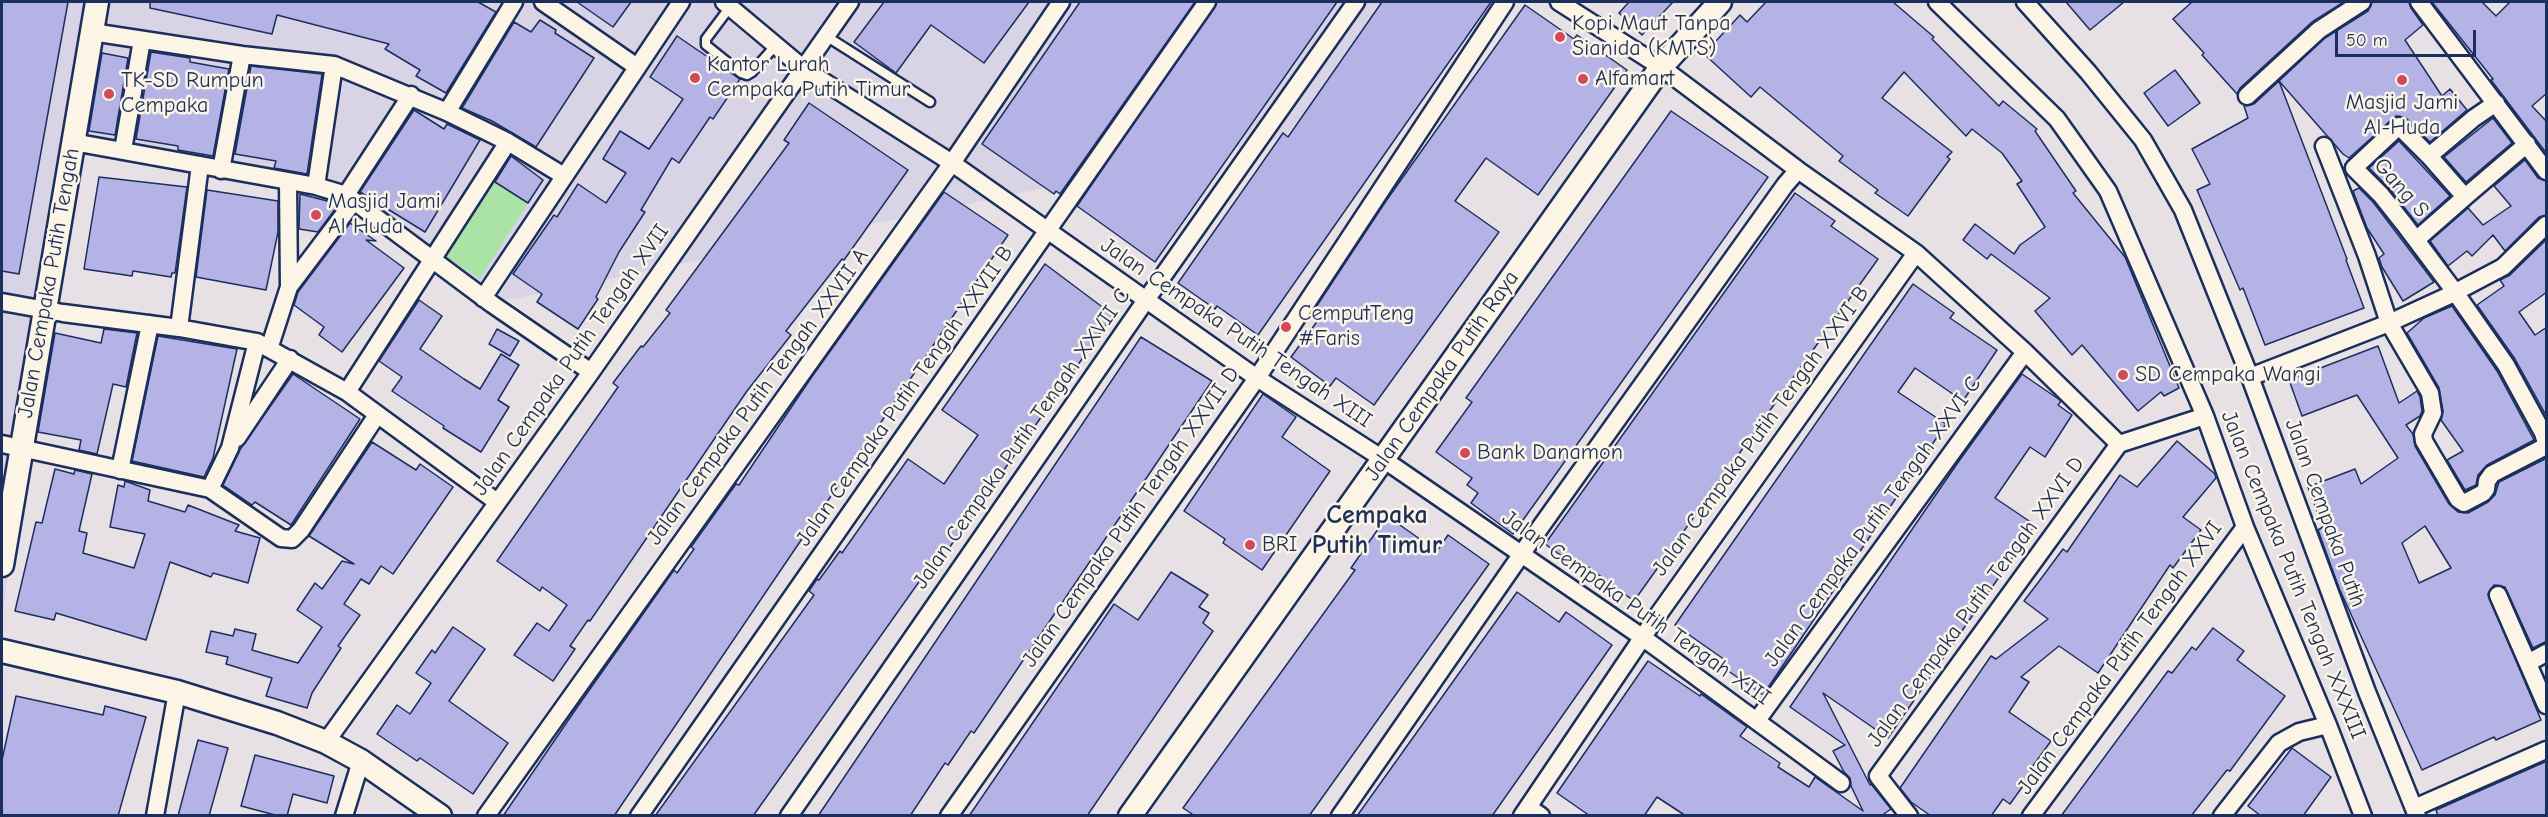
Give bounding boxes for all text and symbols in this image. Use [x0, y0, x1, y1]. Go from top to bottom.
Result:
place label: Kopi Maut Tanpa Sianida (KMTS) [1572, 11, 1731, 62]
scale bar [2338, 18, 2479, 56]
marker: Kopi Maut Tanpa Sianida (KMTS) [1553, 30, 1567, 44]
text: 50 m [2346, 30, 2388, 51]
place label: Kantor Lurah Cempaka Putih Timur [707, 52, 910, 104]
place label: Alfamart [1595, 66, 1674, 92]
place label: TK-SD Rumpun Cempaka [121, 68, 264, 119]
marker: Kantor Lurah Cempaka Putih Timur [688, 71, 702, 85]
marker: Alfamart [1576, 72, 1590, 86]
marker: Masjid Jami Al-Huda [2395, 73, 2409, 87]
marker: TK-SD Rumpun Cempaka [102, 87, 116, 101]
place label: Masjid Jami Al-Huda [2346, 90, 2458, 142]
street label: Jalan Cempaka Putih Tengah [12, 146, 86, 420]
street label: Gang S [2368, 153, 2434, 223]
place label: Masjid Jami Al Huda [328, 189, 441, 240]
marker: Masjid Jami Al Huda [309, 208, 323, 222]
street label: Jalan Cempaka Putih Tengah XVII [467, 219, 675, 501]
street label: Jalan Cempaka Putih Tengah XIII [1095, 232, 1377, 434]
street label: Jalan Cempaka Putih Tengah XXVII B [791, 241, 1019, 551]
street label: Jalan Cempaka Putih Tengah XXVII A [641, 244, 875, 550]
street label: Jalan Cempaka Putih Raya [1359, 266, 1525, 486]
street label: Jalan Cempaka Putih Tengah XXVI B [1647, 281, 1875, 581]
street label: Jalan Cempaka Putih Tengah XXVII C [908, 284, 1136, 594]
place label: CemputTeng #Faris [1298, 301, 1415, 352]
marker: CemputTeng #Faris [1279, 320, 1293, 334]
street label: Jalan Cempaka Putih Tengah XXVII D [1017, 362, 1245, 672]
place label: SD Cempaka Wangi [2135, 362, 2321, 388]
marker: SD Cempaka Wangi [2116, 368, 2130, 382]
street label: Jalan Cempaka Putih Tengah XXVI C [1759, 372, 1987, 672]
street label: Jalan Cempaka Putih Tengah XXXIII [2215, 407, 2371, 743]
street label: Jalan Cempaka Putih [2279, 415, 2371, 611]
place label: Bank Danamon [1477, 440, 1623, 466]
marker: Bank Danamon [1458, 446, 1472, 460]
street label: Jalan Cempaka Putih Tengah XXVI D [1862, 452, 2090, 752]
district label: Cempaka Putih Timur [1312, 500, 1442, 562]
street label: Jalan Cempaka Putih Tengah XIII [1497, 505, 1775, 711]
street label: Jalan Cempaka Putih Tengah XXVI [2012, 516, 2228, 800]
place label: BRI [1262, 532, 1297, 558]
marker: BRI [1243, 538, 1257, 552]

